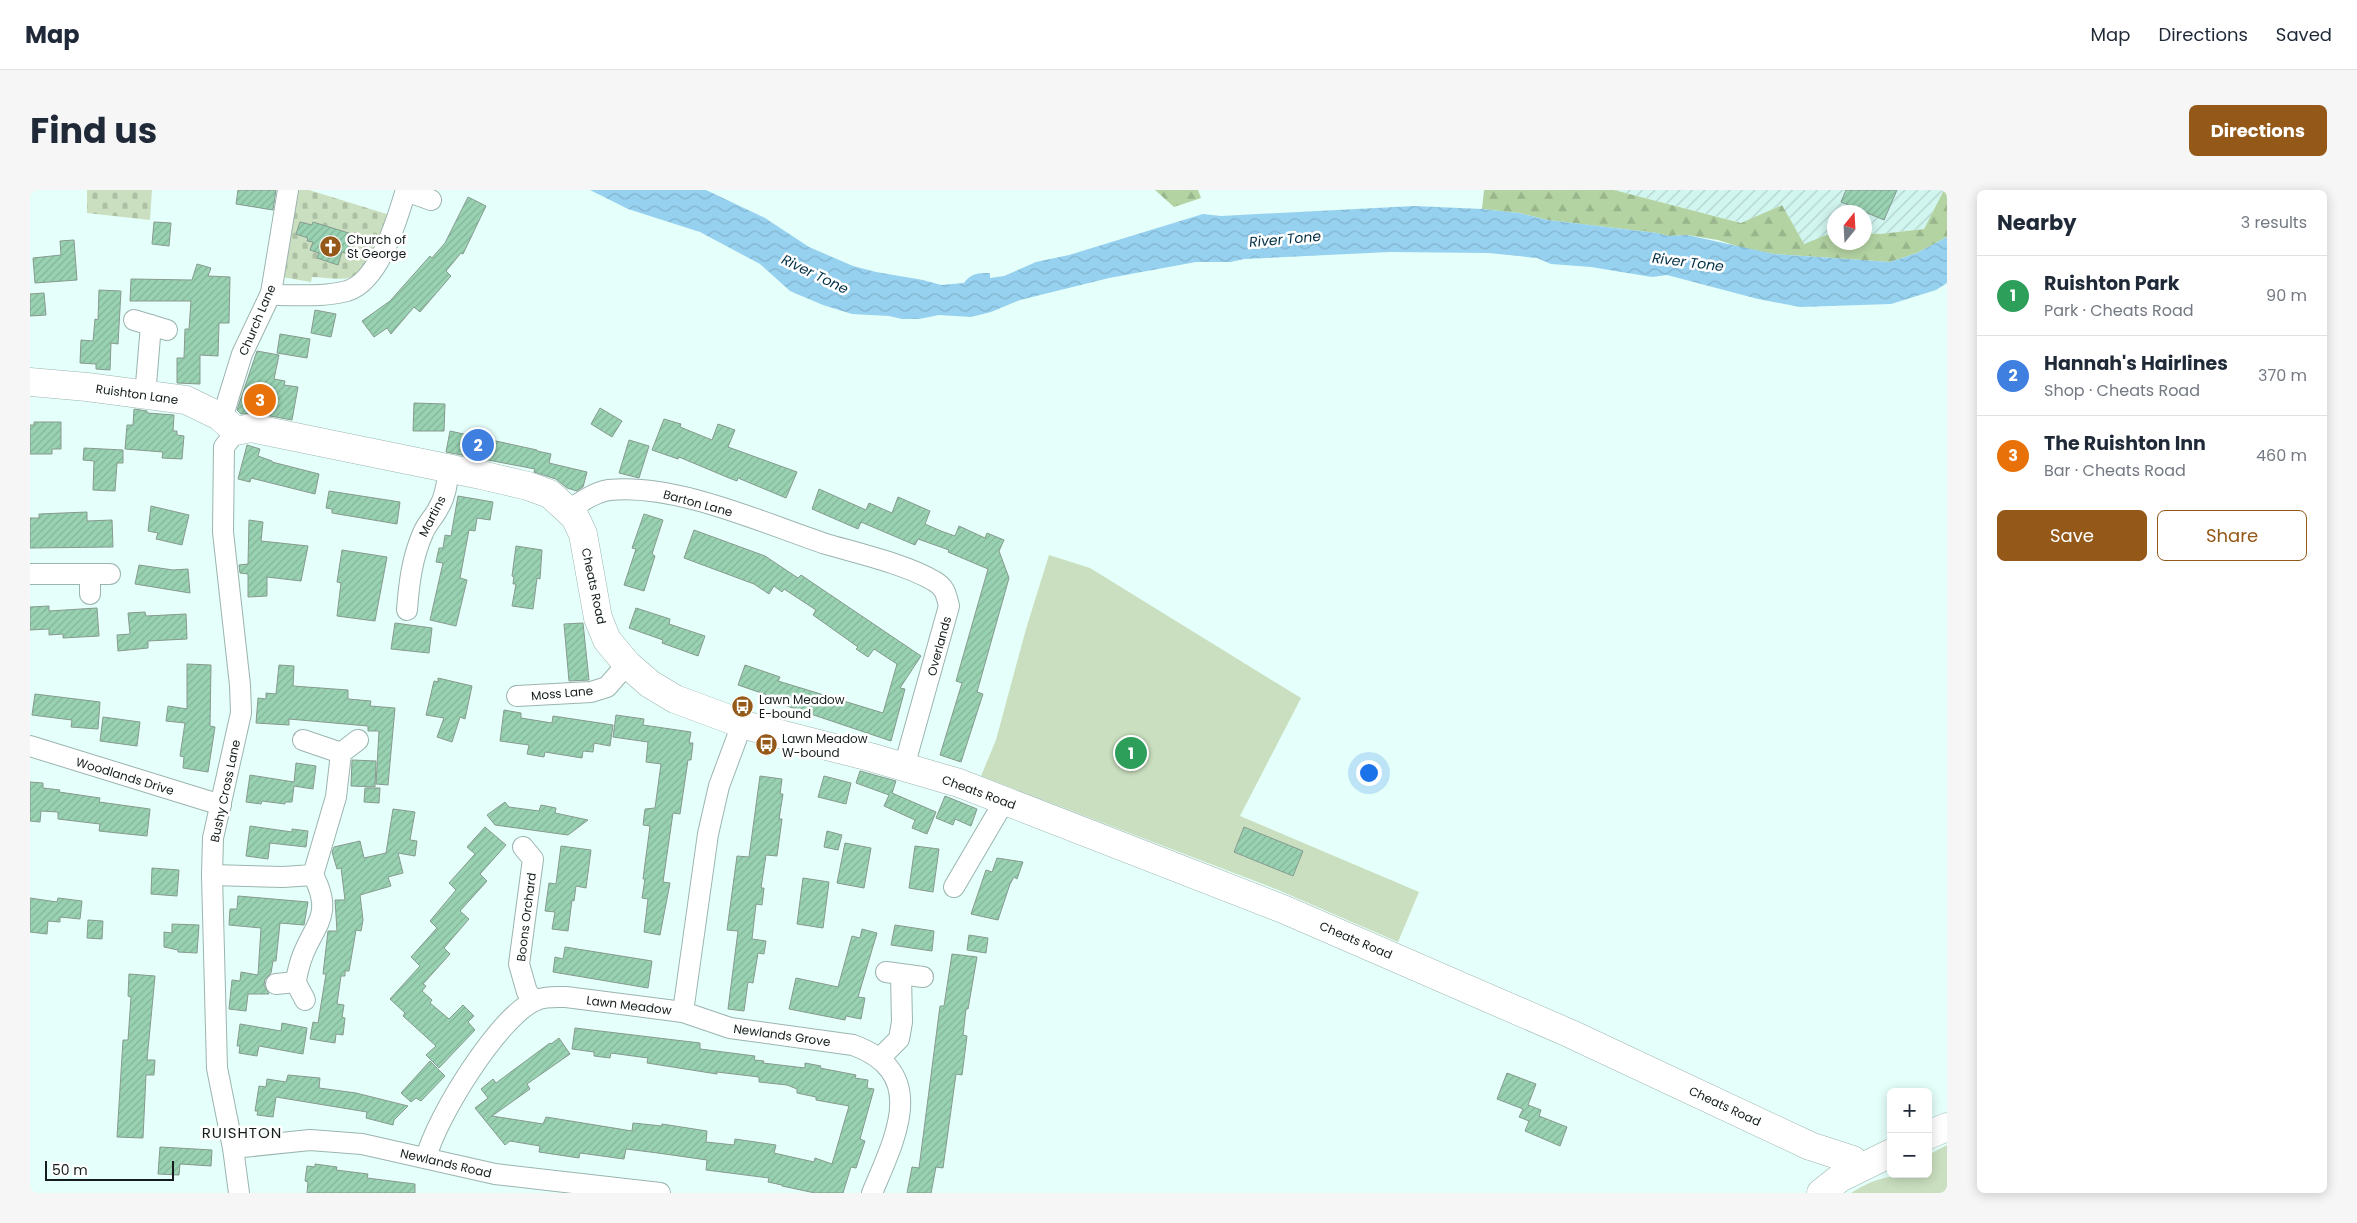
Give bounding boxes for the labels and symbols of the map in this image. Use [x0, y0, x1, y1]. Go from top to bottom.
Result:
north arrow [1827, 205, 1872, 250]
water label: River Tone [1248, 226, 1322, 252]
place label: Church of St George [347, 231, 406, 262]
church icon: Church of St George [319, 234, 343, 258]
water label: River Tone [1651, 248, 1725, 276]
water label: River Tone [778, 249, 852, 299]
street label: Church Lane [234, 282, 280, 358]
street label: Ruishton Lane [95, 380, 179, 408]
pin: 3 [244, 381, 276, 419]
pin: 2 [462, 426, 494, 464]
street label: Barton Lane [661, 486, 735, 520]
street label: Martins [414, 492, 450, 540]
street label: Cheats Road [578, 546, 610, 626]
street label: Overlands [923, 614, 955, 678]
street label: Moss Lane [530, 682, 594, 704]
place label: Lawn Meadow E-bound [759, 691, 845, 722]
bus stop icon: Lawn Meadow E-bound [731, 694, 755, 718]
place label: Lawn Meadow W-bound [782, 730, 868, 761]
bus stop icon: Lawn Meadow W-bound [754, 733, 778, 757]
pin: 1 [1115, 734, 1147, 772]
street label: Bushy Cross Lane [206, 738, 244, 844]
street label: Woodlands Drive [74, 753, 176, 799]
your location [1356, 760, 1382, 786]
street label: Cheats Road [940, 771, 1018, 813]
street label: Boons Orchard [512, 872, 540, 962]
street label: Cheats Road [1317, 917, 1395, 963]
street label: Lawn Meadow [586, 991, 673, 1019]
street label: Newlands Grove [732, 1020, 832, 1050]
street label: Cheats Road [1686, 1082, 1764, 1130]
district label: RUISHTON [202, 1122, 282, 1143]
street label: Newlands Road [399, 1144, 493, 1182]
scale bar [45, 1158, 174, 1181]

